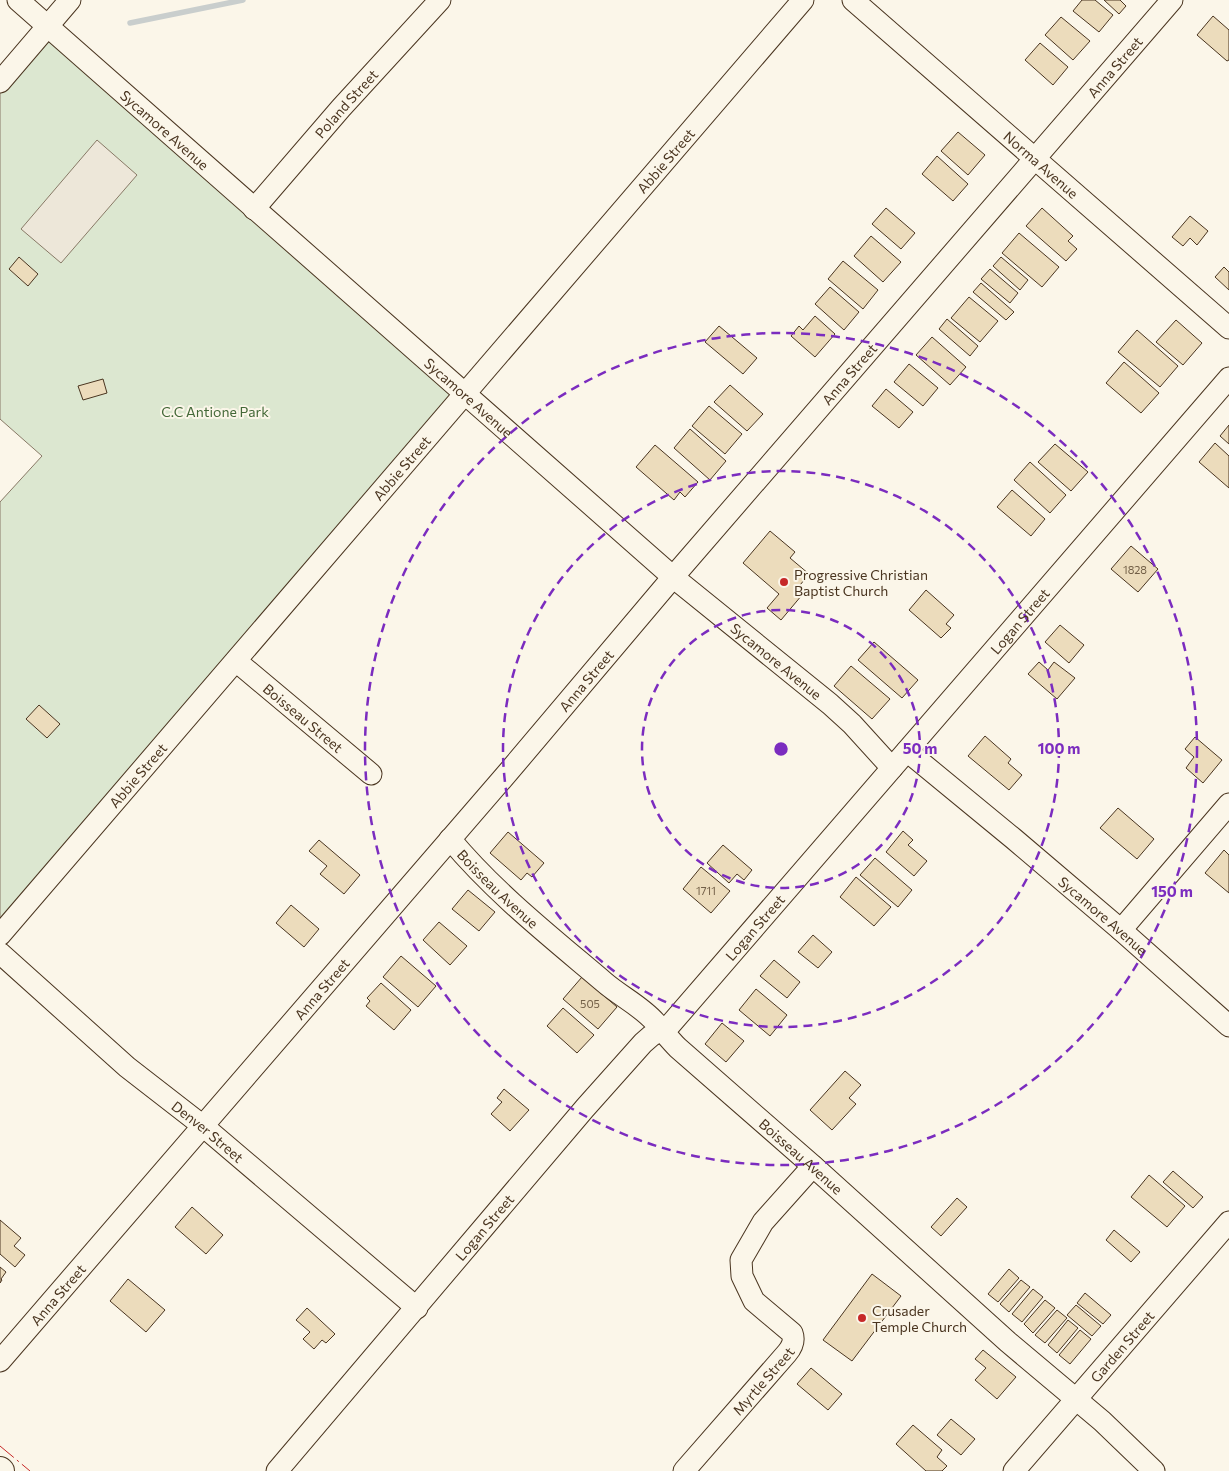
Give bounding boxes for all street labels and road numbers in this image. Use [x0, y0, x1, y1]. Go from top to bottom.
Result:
street label: Anna Street [1083, 32, 1146, 101]
street label: Poland Street [311, 65, 381, 141]
street label: Sycamore Avenue [117, 86, 213, 173]
street label: Abbie Street [633, 125, 698, 196]
street label: Norma Avenue [1001, 127, 1082, 201]
street label: Anna Street [818, 339, 880, 408]
street label: Sycamore Avenue [421, 354, 517, 441]
street label: Abbie Street [369, 432, 434, 503]
street label: Logan Street [986, 584, 1053, 657]
street label: Sycamore Avenue [728, 619, 825, 703]
street label: Anna Street [555, 646, 617, 715]
street label: Boisseau Street [260, 679, 347, 756]
street label: Abbie Street [105, 739, 170, 811]
street label: Boisseau Avenue [454, 846, 542, 931]
street label: Sycamore Avenue [1055, 872, 1151, 958]
street label: Logan Street [721, 891, 788, 964]
street label: Anna Street [290, 954, 353, 1023]
street label: Denver Street [169, 1097, 248, 1166]
street label: Boisseau Avenue [756, 1115, 847, 1197]
street label: Logan Street [451, 1190, 517, 1264]
street label: Anna Street [26, 1260, 89, 1328]
street label: Garden Street [1086, 1307, 1157, 1385]
street label: Myrtle Street [729, 1343, 798, 1418]

